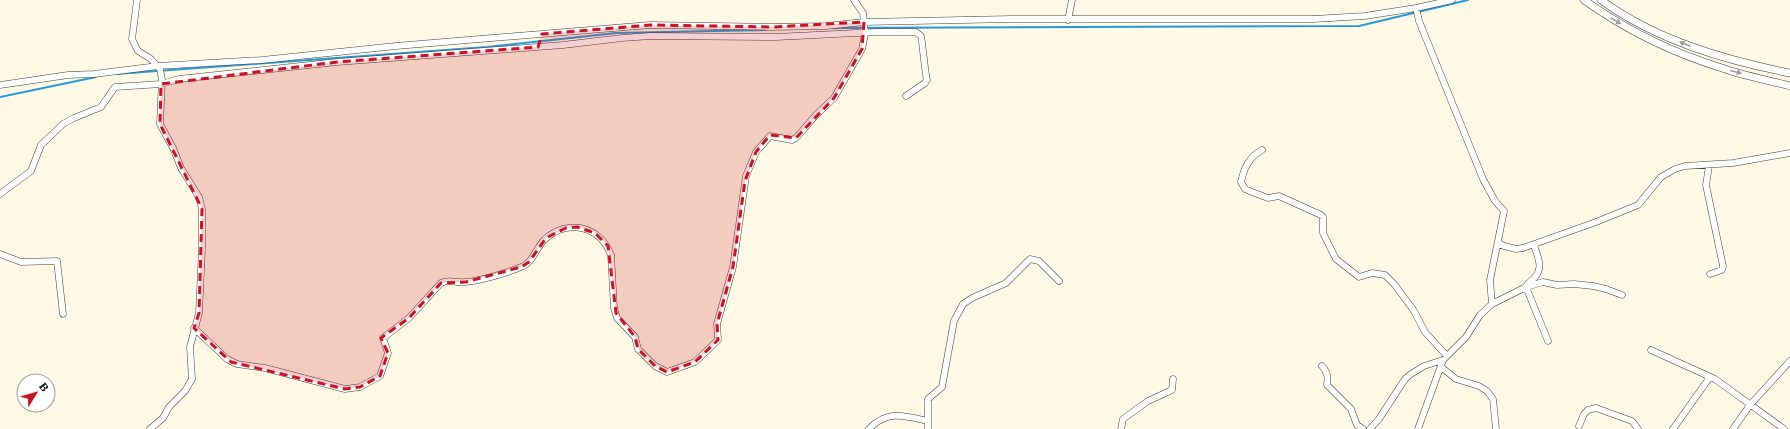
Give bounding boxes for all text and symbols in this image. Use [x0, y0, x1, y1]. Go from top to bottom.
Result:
one-way arrow [1610, 18, 1622, 25]
one-way arrow [1679, 41, 1691, 47]
one-way arrow [1730, 69, 1742, 75]
north arrow [16, 373, 56, 413]
text: B [36, 380, 52, 394]

